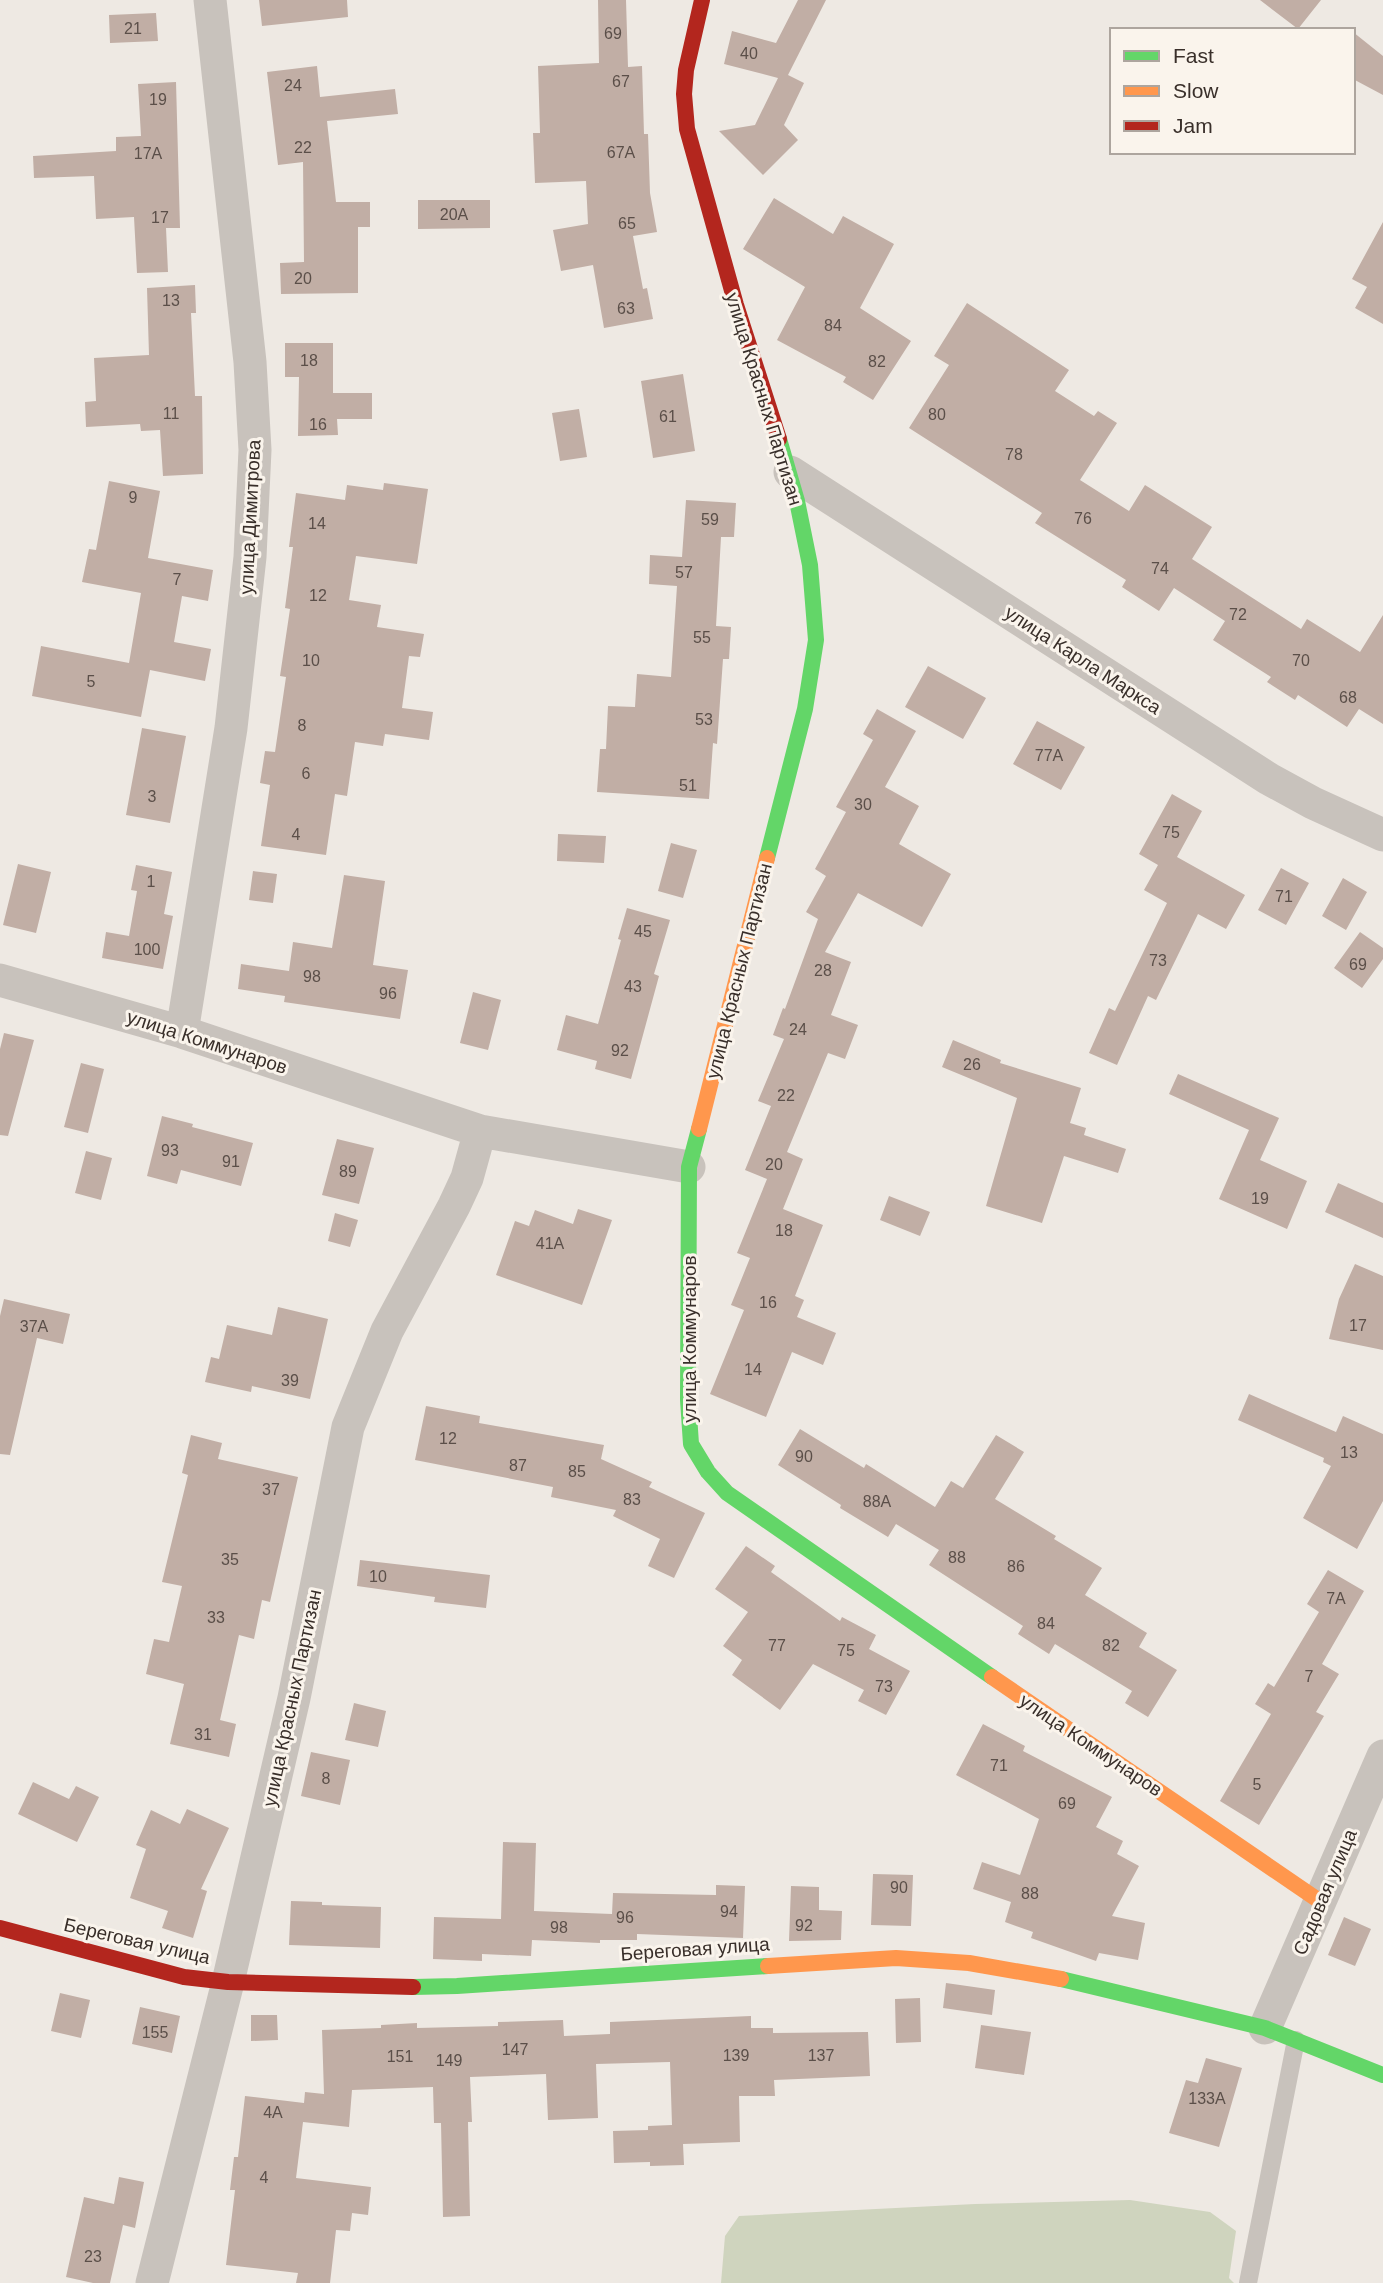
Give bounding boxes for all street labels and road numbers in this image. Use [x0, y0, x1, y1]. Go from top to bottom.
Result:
street label: улица Красных Партизан [722, 290, 806, 508]
street label: улица Димитрова [235, 439, 265, 595]
street label: улица Карла Маркса [1001, 602, 1165, 719]
street label: улица Красных Партизан [702, 861, 776, 1081]
street label: улица Коммунаров [124, 1006, 290, 1078]
street label: улица Коммунаров [679, 1255, 700, 1423]
street label: улица Красных Партизан [259, 1587, 325, 1809]
street label: улица Коммунаров [1016, 1690, 1166, 1800]
street label: Садовая улица [1289, 1826, 1361, 1958]
street label: Береговая улица [62, 1914, 213, 1968]
street label: Береговая улица [620, 1933, 771, 1965]

